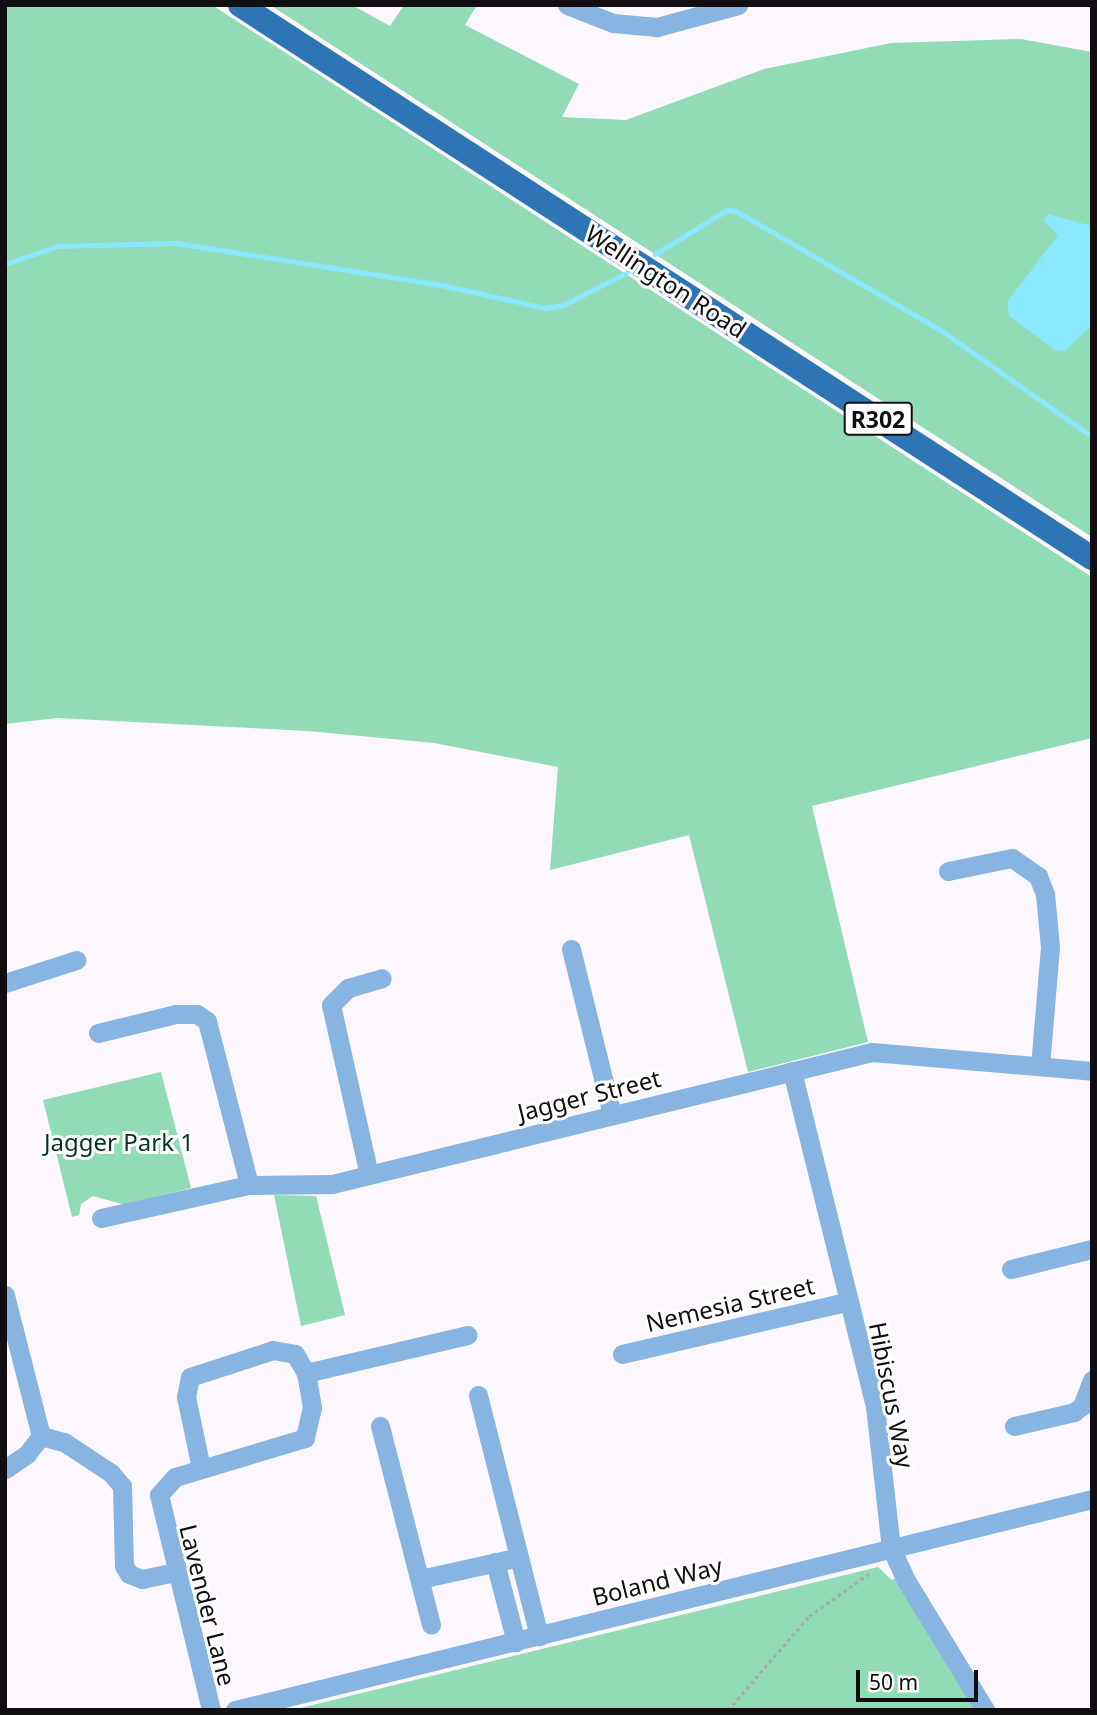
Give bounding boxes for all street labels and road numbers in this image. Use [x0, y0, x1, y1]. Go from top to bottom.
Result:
street label: Wellington Road [580, 218, 752, 344]
road number: R302 [843, 400, 913, 438]
street label: Jagger Street [515, 1063, 663, 1127]
street label: Nemesia Street [643, 1271, 817, 1337]
street label: Hibiscus Way [864, 1320, 920, 1470]
street label: Lavender Lane [174, 1521, 242, 1689]
street label: Boland Way [589, 1551, 725, 1611]

